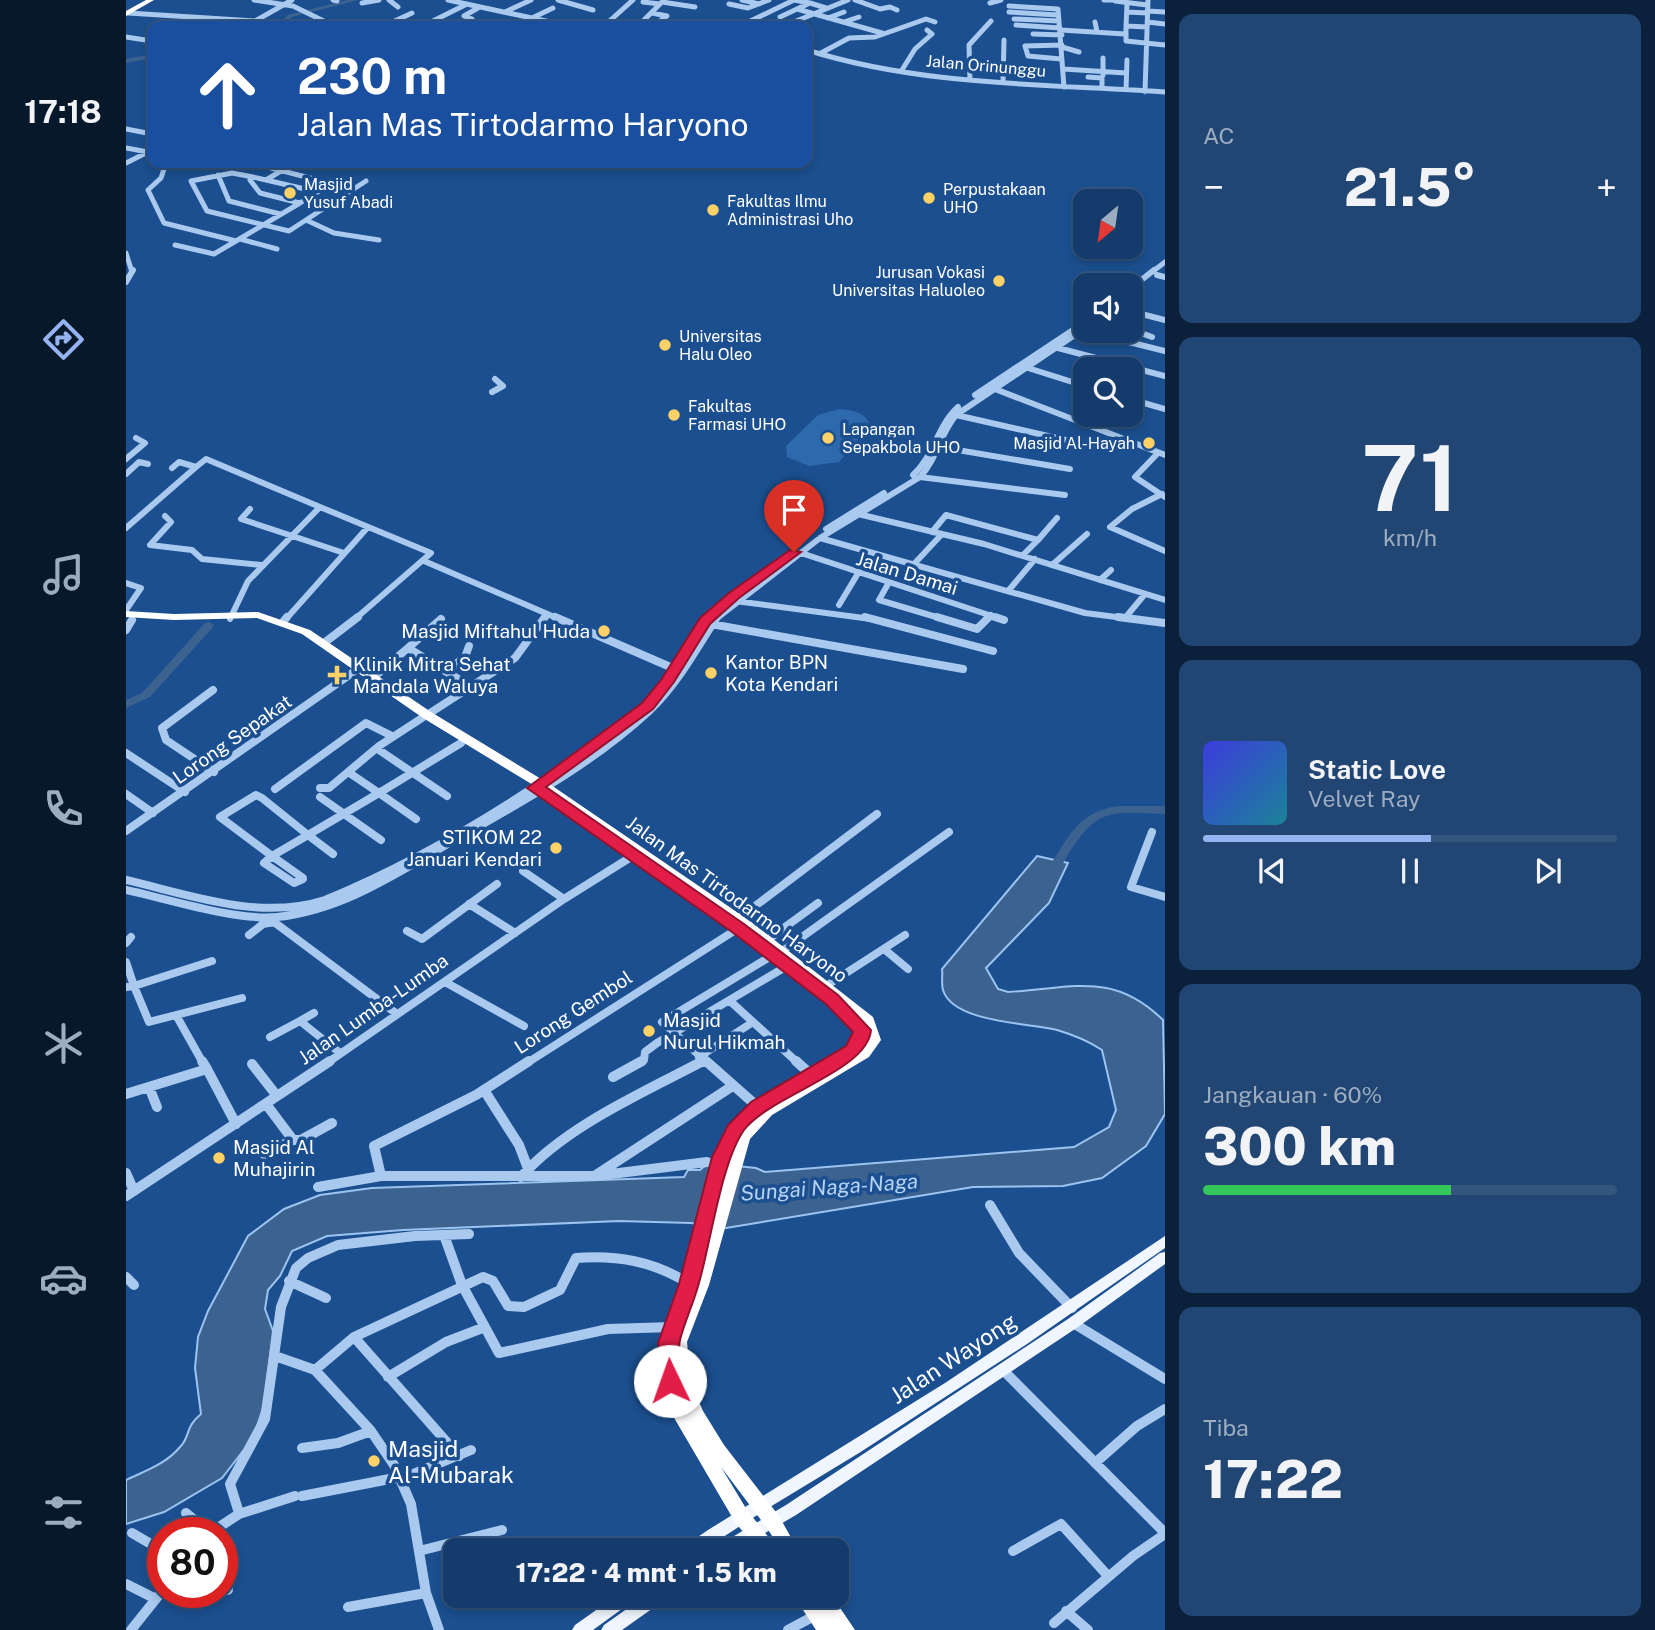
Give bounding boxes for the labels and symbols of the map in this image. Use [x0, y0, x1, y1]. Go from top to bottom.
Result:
street label: Jalan Orinunggu [925, 51, 1047, 81]
place label: Masjid Yusuf Abadi [304, 175, 393, 212]
place label: Perpustakaan UHO [943, 180, 1046, 217]
marker: Masjid Yusuf Abadi [282, 185, 298, 201]
north arrow [1073, 189, 1143, 259]
marker: Perpustakaan UHO [921, 190, 937, 206]
place label: Fakultas Ilmu Administrasi Uho [727, 192, 853, 229]
marker: Fakultas Ilmu Administrasi Uho [705, 202, 721, 218]
place label: Jurusan Vokasi Universitas Haluoleo [832, 263, 985, 300]
marker: Jurusan Vokasi Universitas Haluoleo [991, 273, 1007, 289]
place label: Universitas Halu Oleo [679, 327, 762, 364]
marker: Universitas Halu Oleo [657, 337, 673, 353]
place label: Fakultas Farmasi UHO [688, 397, 786, 434]
marker: Fakultas Farmasi UHO [666, 407, 682, 423]
place label: Lapangan Sepakbola UHO [842, 420, 960, 457]
marker: Lapangan Sepakbola UHO [820, 430, 836, 446]
place label: Masjid Al-Hayah [1013, 434, 1135, 453]
marker: Masjid Al-Hayah [1141, 435, 1157, 451]
pin [764, 480, 824, 552]
street label: Jalan Damai [854, 547, 960, 599]
place label: Masjid Miftahul Huda [401, 620, 590, 642]
marker: Masjid Miftahul Huda [596, 623, 612, 639]
place label: Kantor BPN Kota Kendari [725, 651, 838, 695]
place label: Klinik Mitra Sehat Mandala Waluya [353, 653, 511, 697]
marker: Klinik Mitra Sehat Mandala Waluya [327, 665, 347, 685]
marker: Kantor BPN Kota Kendari [703, 665, 719, 681]
street label: Lorong Sepakat [168, 690, 296, 788]
street label: Jalan Mas Tirtodarmo Haryono [622, 811, 852, 987]
place label: STIKOM 22 Januari Kendari [407, 826, 542, 870]
marker: STIKOM 22 Januari Kendari [548, 840, 564, 856]
street label: Jalan Lumba-Lumba [294, 949, 452, 1069]
street label: Lorong Gembol [510, 966, 636, 1058]
place label: Masjid Nurul Hikmah [663, 1009, 785, 1053]
marker: Masjid Nurul Hikmah [641, 1023, 657, 1039]
place label: Masjid Al Muhajirin [233, 1136, 316, 1180]
marker: Masjid Al Muhajirin [211, 1150, 227, 1166]
water label: Sungai Naga-Naga [739, 1168, 919, 1206]
street label: Jalan Wayong [885, 1307, 1021, 1409]
position arrow [633, 1344, 707, 1418]
place label: Masjid Al-Mubarak [388, 1435, 514, 1488]
marker: Masjid Al-Mubarak [366, 1453, 382, 1469]
speed limit sign: 80 [147, 1517, 238, 1608]

